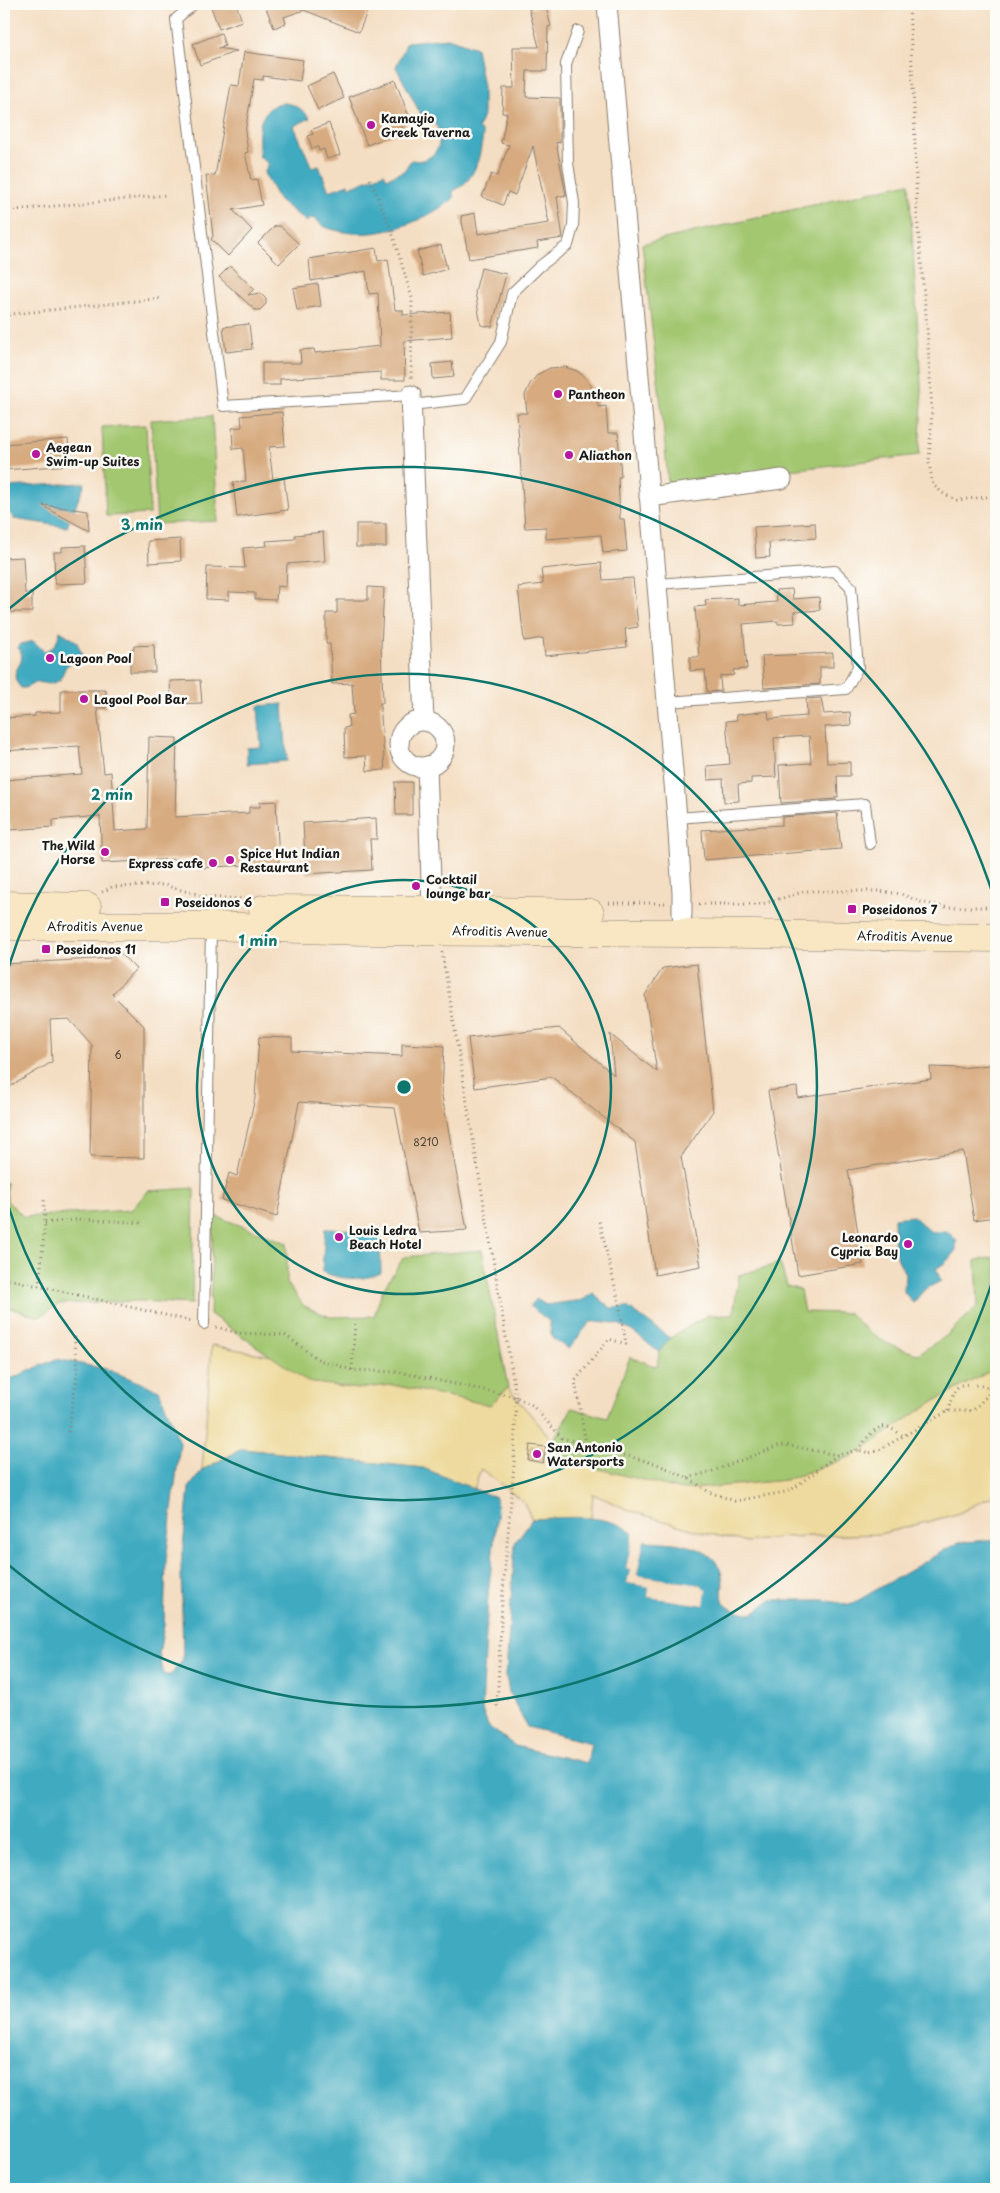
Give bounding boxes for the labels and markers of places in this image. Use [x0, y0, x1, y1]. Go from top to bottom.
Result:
place label: Kamayio Greek Taverna [381, 109, 471, 141]
marker: Kamayio Greek Taverna [365, 119, 377, 131]
place label: Pantheon [568, 385, 625, 403]
marker: Pantheon [552, 388, 564, 400]
place label: Aegean Swim-up Suites [46, 438, 139, 470]
place label: Aliathon [579, 446, 632, 464]
marker: Aegean Swim-up Suites [30, 448, 42, 460]
marker: Aliathon [563, 449, 575, 461]
place label: Lagoon Pool [60, 649, 132, 667]
marker: Lagoon Pool [44, 652, 56, 664]
place label: Lagool Pool Bar [94, 690, 188, 708]
marker: Lagool Pool Bar [78, 693, 90, 705]
place label: The Wild Horse [42, 836, 95, 868]
place label: Spice Hut Indian Restaurant [240, 844, 340, 876]
marker: The Wild Horse [99, 846, 111, 858]
place label: Express cafe [128, 854, 203, 872]
marker: Spice Hut Indian Restaurant [224, 854, 236, 866]
marker: Express cafe [207, 857, 219, 869]
place label: Cocktail lounge bar [426, 870, 491, 902]
marker: Cocktail lounge bar [410, 880, 422, 892]
place label: Poseidonos 6 [175, 893, 253, 911]
marker: Poseidonos 6 [159, 896, 171, 908]
place label: Poseidonos 7 [862, 900, 938, 918]
marker: Poseidonos 7 [846, 903, 858, 915]
place label: Poseidonos 11 [56, 940, 136, 958]
marker: Poseidonos 11 [40, 943, 52, 955]
centre of rings [395, 1078, 413, 1096]
place label: Louis Ledra Beach Hotel [349, 1221, 422, 1253]
place label: Leonardo Cypria Bay [831, 1228, 898, 1260]
marker: Louis Ledra Beach Hotel [333, 1231, 345, 1243]
marker: Leonardo Cypria Bay [902, 1238, 914, 1250]
place label: San Antonio Watersports [547, 1438, 624, 1470]
marker: San Antonio Watersports [531, 1448, 543, 1460]

